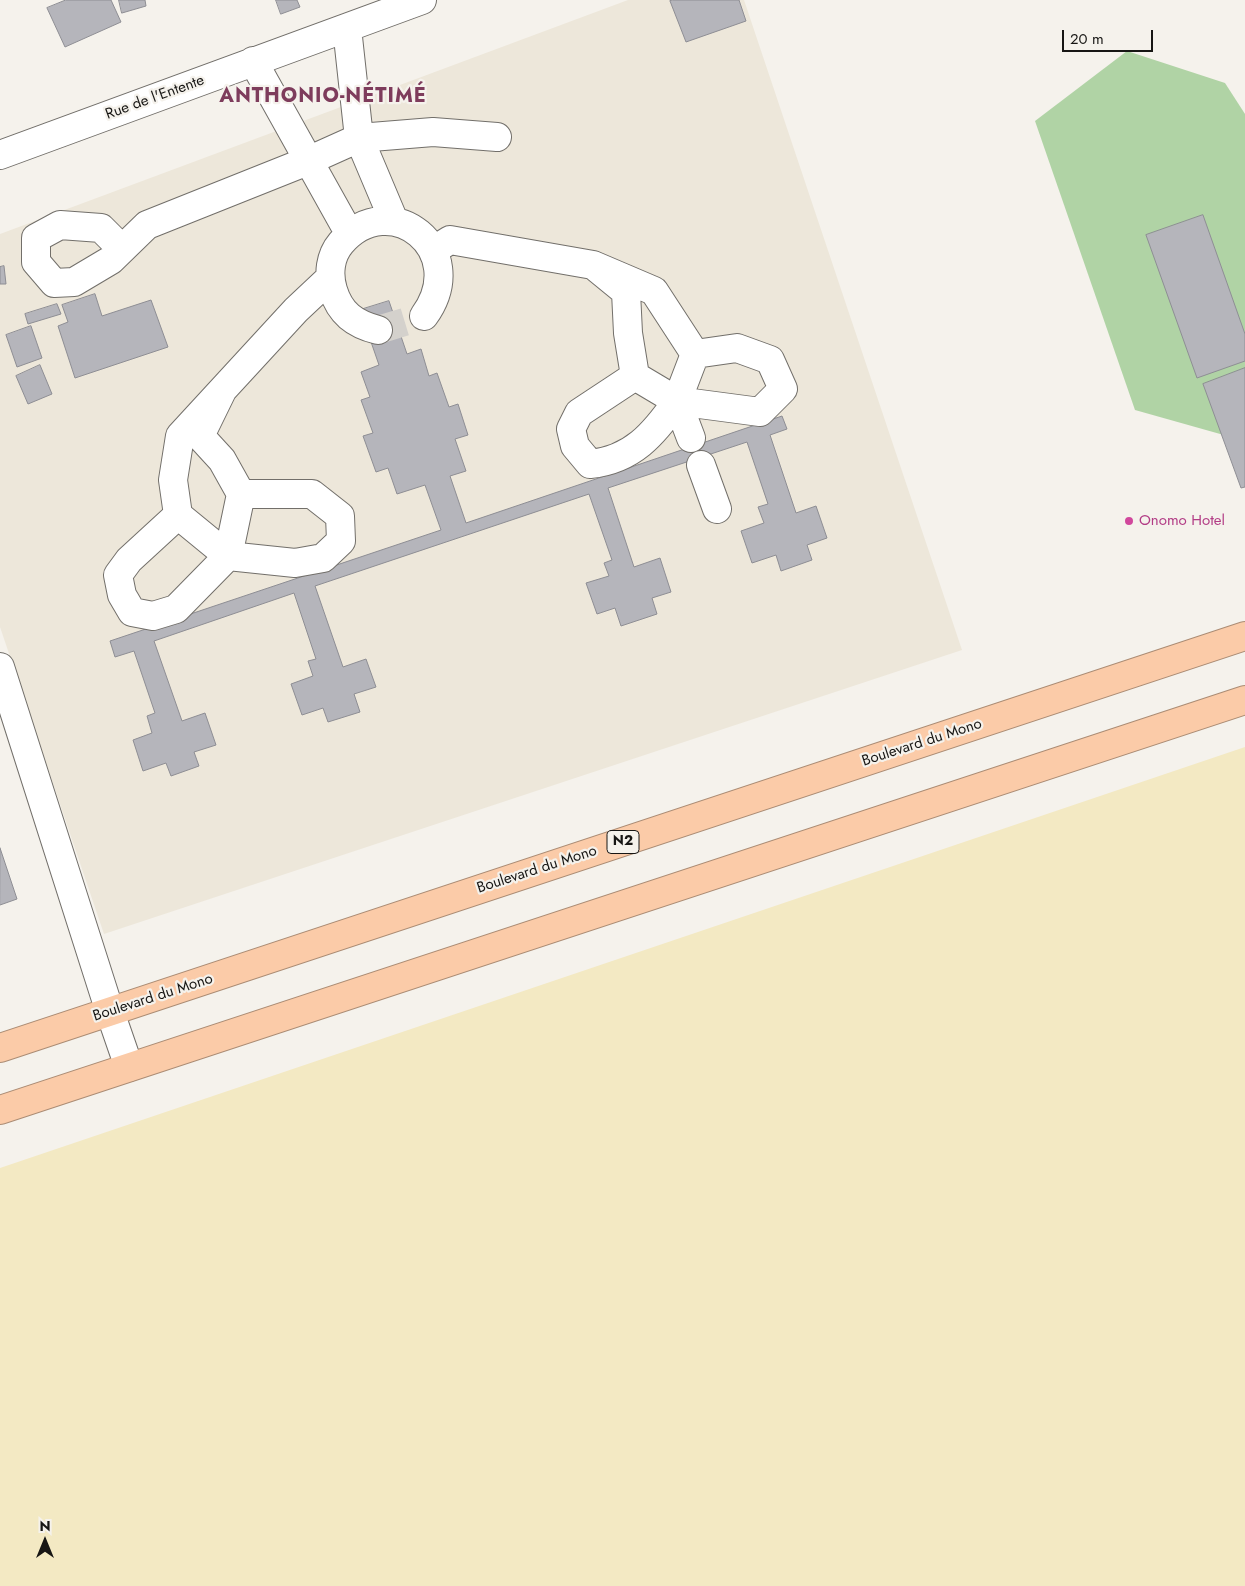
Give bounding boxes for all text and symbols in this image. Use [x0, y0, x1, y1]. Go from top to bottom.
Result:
scale bar [1065, 20, 1156, 52]
text: 20 m [1070, 28, 1104, 50]
street label: Rue de l'Entente [103, 72, 207, 124]
district label: ANTHONIO-NÉTIMÉ [217, 85, 429, 109]
place label: Onomo Hotel [1139, 512, 1225, 530]
marker: Onomo Hotel [1123, 515, 1135, 527]
street label: Boulevard du Mono [860, 715, 984, 771]
road number: N2 [607, 830, 639, 854]
street label: Boulevard du Mono [475, 842, 599, 898]
street label: Boulevard du Mono [91, 970, 215, 1026]
north arrow [20, 1516, 70, 1566]
text: N [39, 1516, 51, 1536]

